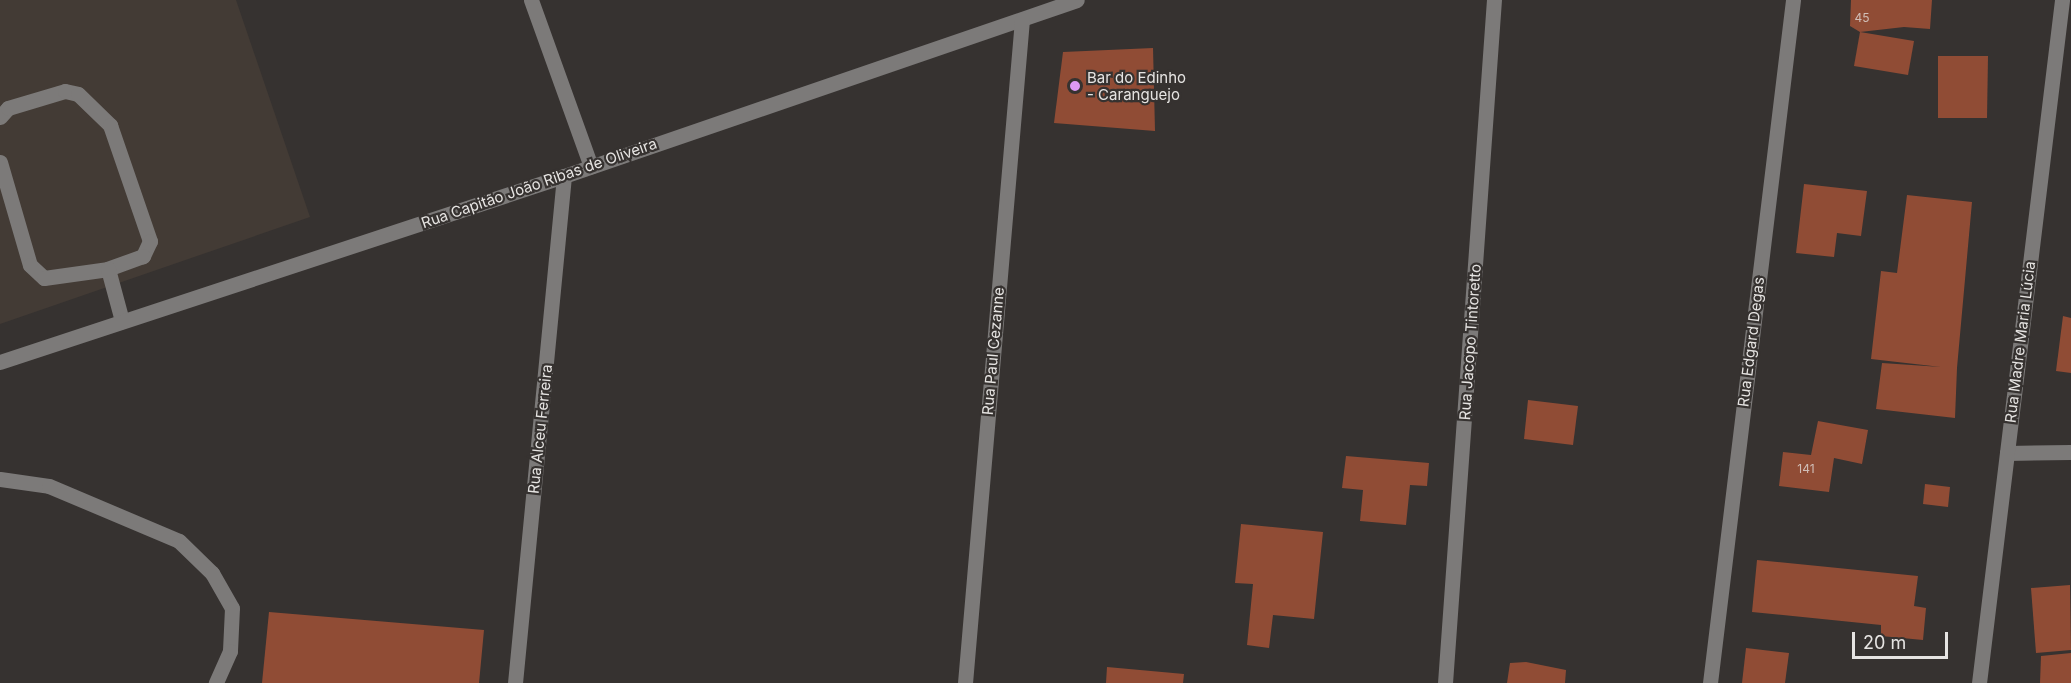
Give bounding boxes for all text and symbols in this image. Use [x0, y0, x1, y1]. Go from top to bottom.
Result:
house number: 45 [1854, 11, 1870, 25]
place label: Bar do Edinho - Caranguejo [1087, 68, 1186, 103]
marker: Bar do Edinho - Caranguejo [1068, 79, 1082, 93]
street label: Rua Capitão João Ribas de Oliveira [419, 134, 659, 232]
street label: Rua Madre Maria Lúcia [2001, 260, 2039, 424]
street label: Rua Jacopo Tintoretto [1456, 263, 1484, 421]
street label: Rua Edgard Degas [1734, 276, 1768, 408]
street label: Rua Paul Cezanne [978, 286, 1008, 416]
street label: Rua Alceu Ferreira [524, 363, 556, 495]
house number: 141 [1797, 462, 1815, 476]
scale bar [1855, 620, 1951, 658]
text: 20 m [1863, 632, 1906, 653]

